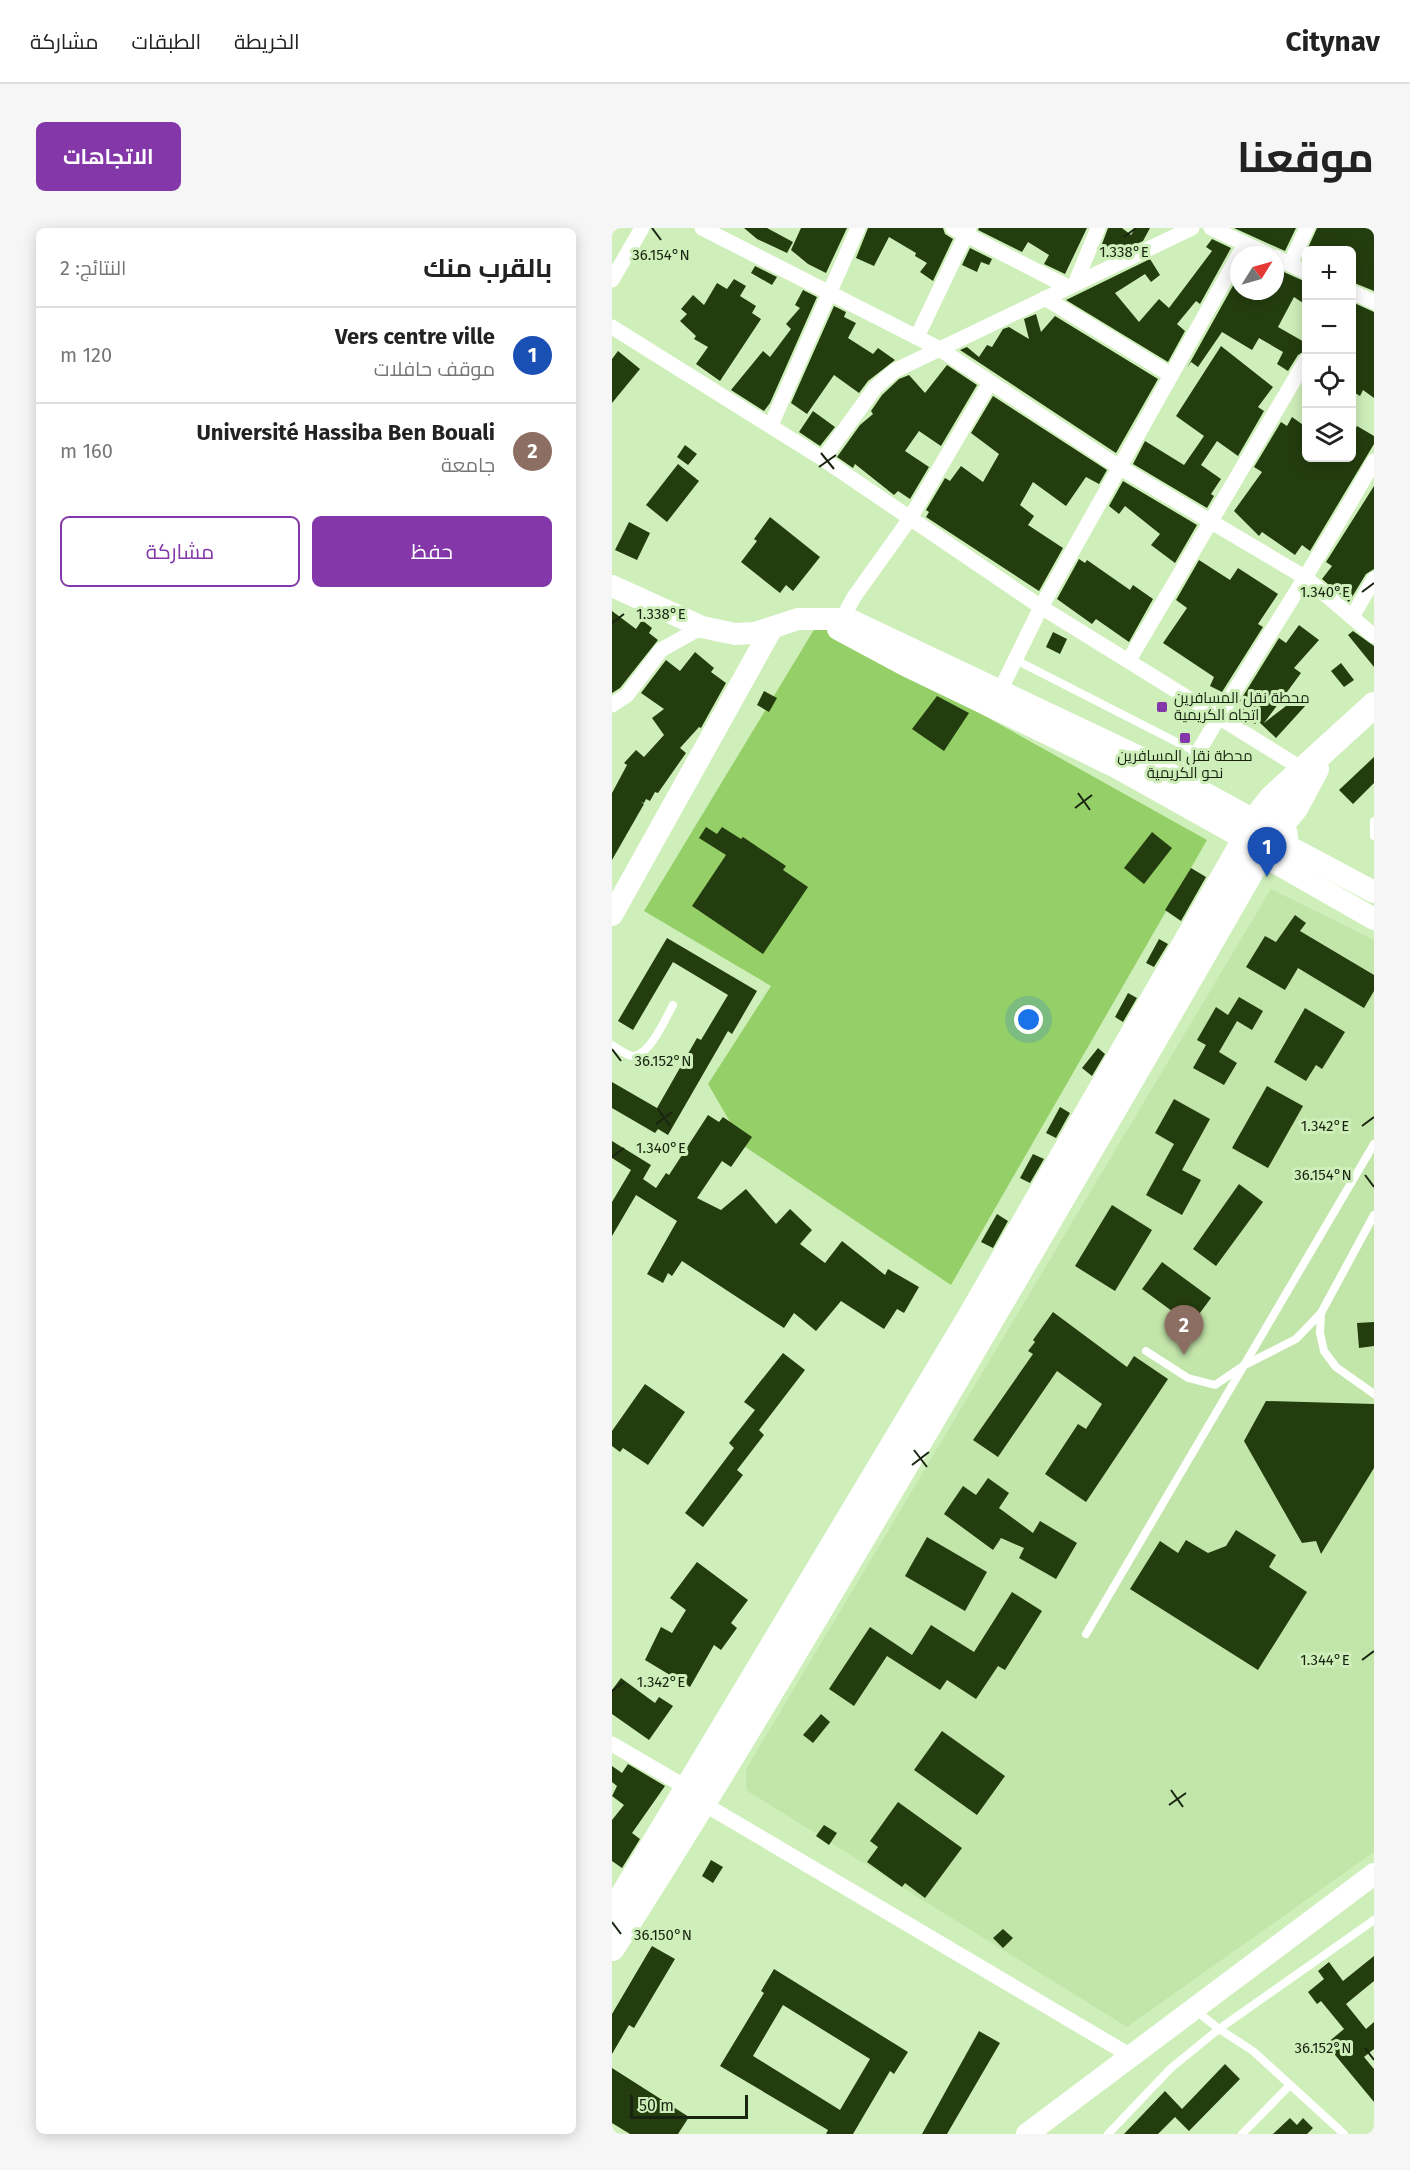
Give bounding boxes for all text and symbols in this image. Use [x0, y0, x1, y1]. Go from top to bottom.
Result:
text: Citynav [1285, 25, 1380, 58]
text: مشاركة [30, 29, 99, 55]
text: الطبقات [132, 29, 201, 55]
text: الخريطة [234, 29, 300, 55]
button: الاتجاهات [36, 122, 181, 191]
text: موقعنا [1237, 133, 1374, 183]
text: 1.338°E [1099, 243, 1149, 261]
text: 36.154°N [632, 246, 690, 264]
north arrow [1230, 246, 1284, 300]
map controls [1302, 246, 1356, 462]
button: + [1302, 246, 1356, 300]
text: بالقرب منك [423, 253, 552, 284]
text: النتائج: 2 [60, 256, 126, 280]
button: − [1302, 300, 1356, 354]
text: Vers centre ville [335, 323, 495, 350]
text: 120 m [60, 343, 112, 367]
text: 1 [528, 343, 537, 367]
button: locate [1302, 354, 1356, 408]
text: موقف حافلات [374, 357, 495, 381]
button: layers [1302, 408, 1356, 462]
text: Université Hassiba Ben Bouali [197, 419, 495, 446]
text: 160 m [60, 439, 113, 463]
text: 2 [527, 439, 538, 463]
text: جامعة [441, 453, 495, 477]
button: مشاركة [60, 516, 300, 587]
button: حفظ [312, 516, 552, 587]
text: 1.340°E [1300, 583, 1350, 601]
text: 1.338°E [636, 605, 686, 623]
place label: محطة نقل المسافرين اتجاه الكريمية [1174, 689, 1310, 724]
marker: محطة نقل المسافرين اتجاه الكريمية [1155, 700, 1169, 714]
marker: محطة نقل المسافرين نحو الكريمية [1178, 731, 1192, 745]
place label: محطة نقل المسافرين نحو الكريمية [1117, 747, 1253, 782]
pin: 1 [1248, 828, 1286, 877]
your location [1014, 1005, 1043, 1034]
text: 36.152°N [635, 1052, 691, 1070]
text: 1.342°E [1301, 1117, 1349, 1135]
text: 1.340°E [636, 1139, 686, 1157]
text: 36.154°N [1294, 1166, 1352, 1184]
pin: 2 [1164, 1306, 1204, 1355]
text: 1.344°E [1300, 1651, 1350, 1669]
text: 1.342°E [637, 1673, 685, 1691]
text: 36.150°N [634, 1926, 692, 1944]
text: 36.152°N [1295, 2039, 1351, 2057]
scale bar [630, 2092, 748, 2120]
text: 50 m [639, 2096, 674, 2115]

